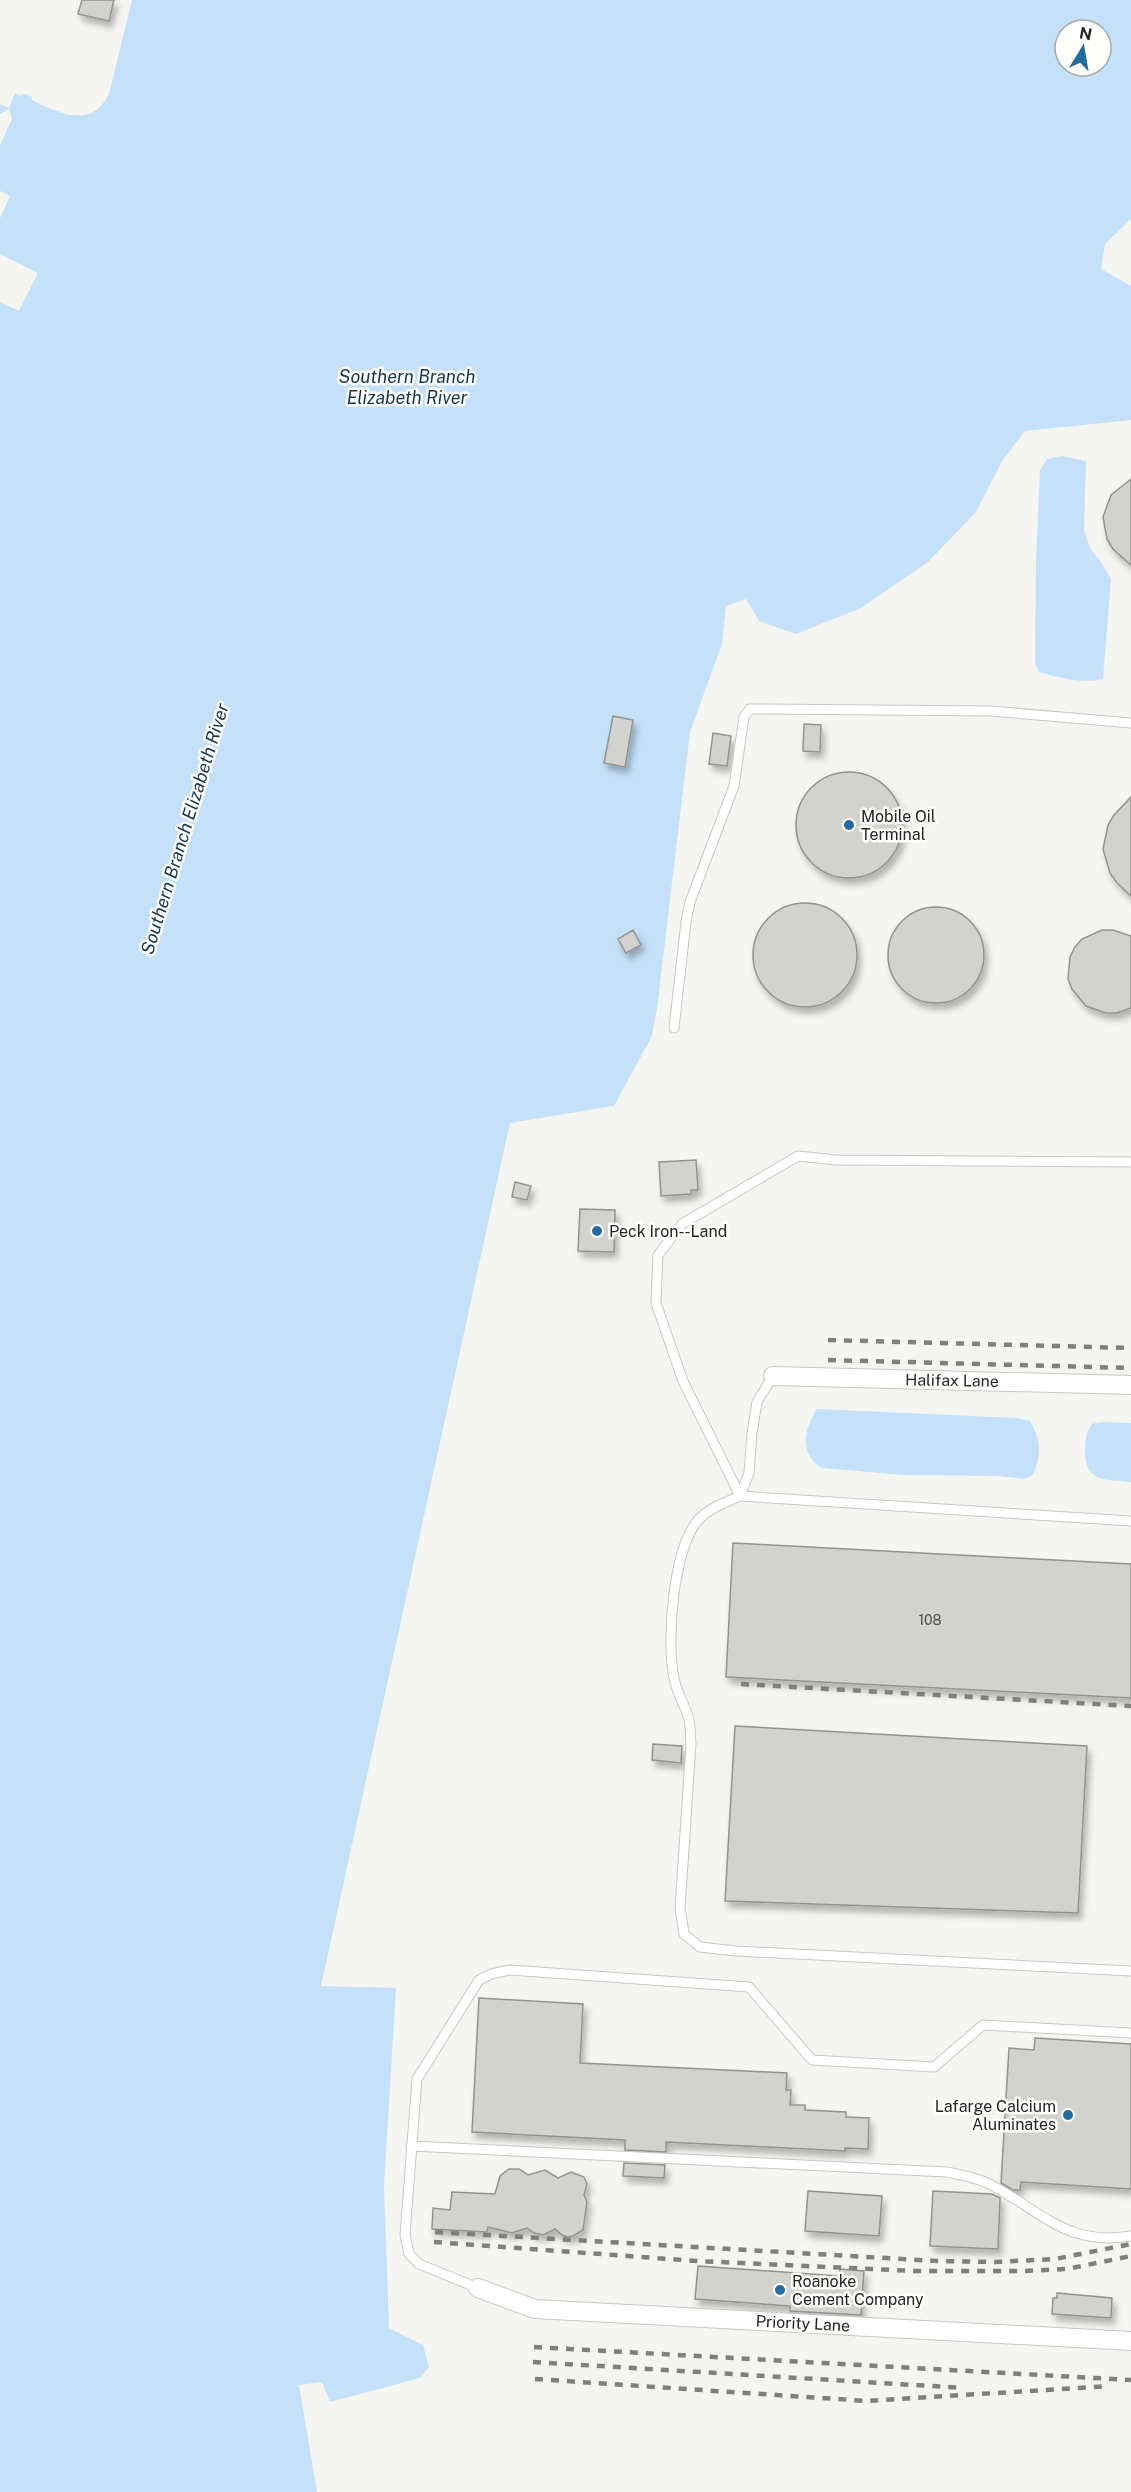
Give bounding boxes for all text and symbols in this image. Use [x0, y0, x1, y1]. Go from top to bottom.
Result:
north arrow [1053, 18, 1113, 78]
text: N [1078, 23, 1094, 44]
water label: Southern Branch Elizabeth River [339, 366, 475, 408]
water label: Southern Branch Elizabeth River [136, 700, 233, 957]
place label: Mobile Oil Terminal [861, 807, 936, 844]
marker: Mobile Oil Terminal [842, 818, 856, 832]
place label: Peck Iron--Land [609, 1222, 727, 1241]
marker: Peck Iron--Land [590, 1224, 604, 1238]
street label: Halifax Lane [905, 1370, 999, 1391]
house number: 108 [918, 1612, 942, 1628]
place label: Lafarge Calcium Aluminates [935, 2097, 1056, 2134]
marker: Lafarge Calcium Aluminates [1061, 2108, 1075, 2122]
place label: Roanoke Cement Company [792, 2272, 924, 2309]
marker: Roanoke Cement Company [773, 2283, 787, 2297]
street label: Priority Lane [755, 2312, 851, 2335]

